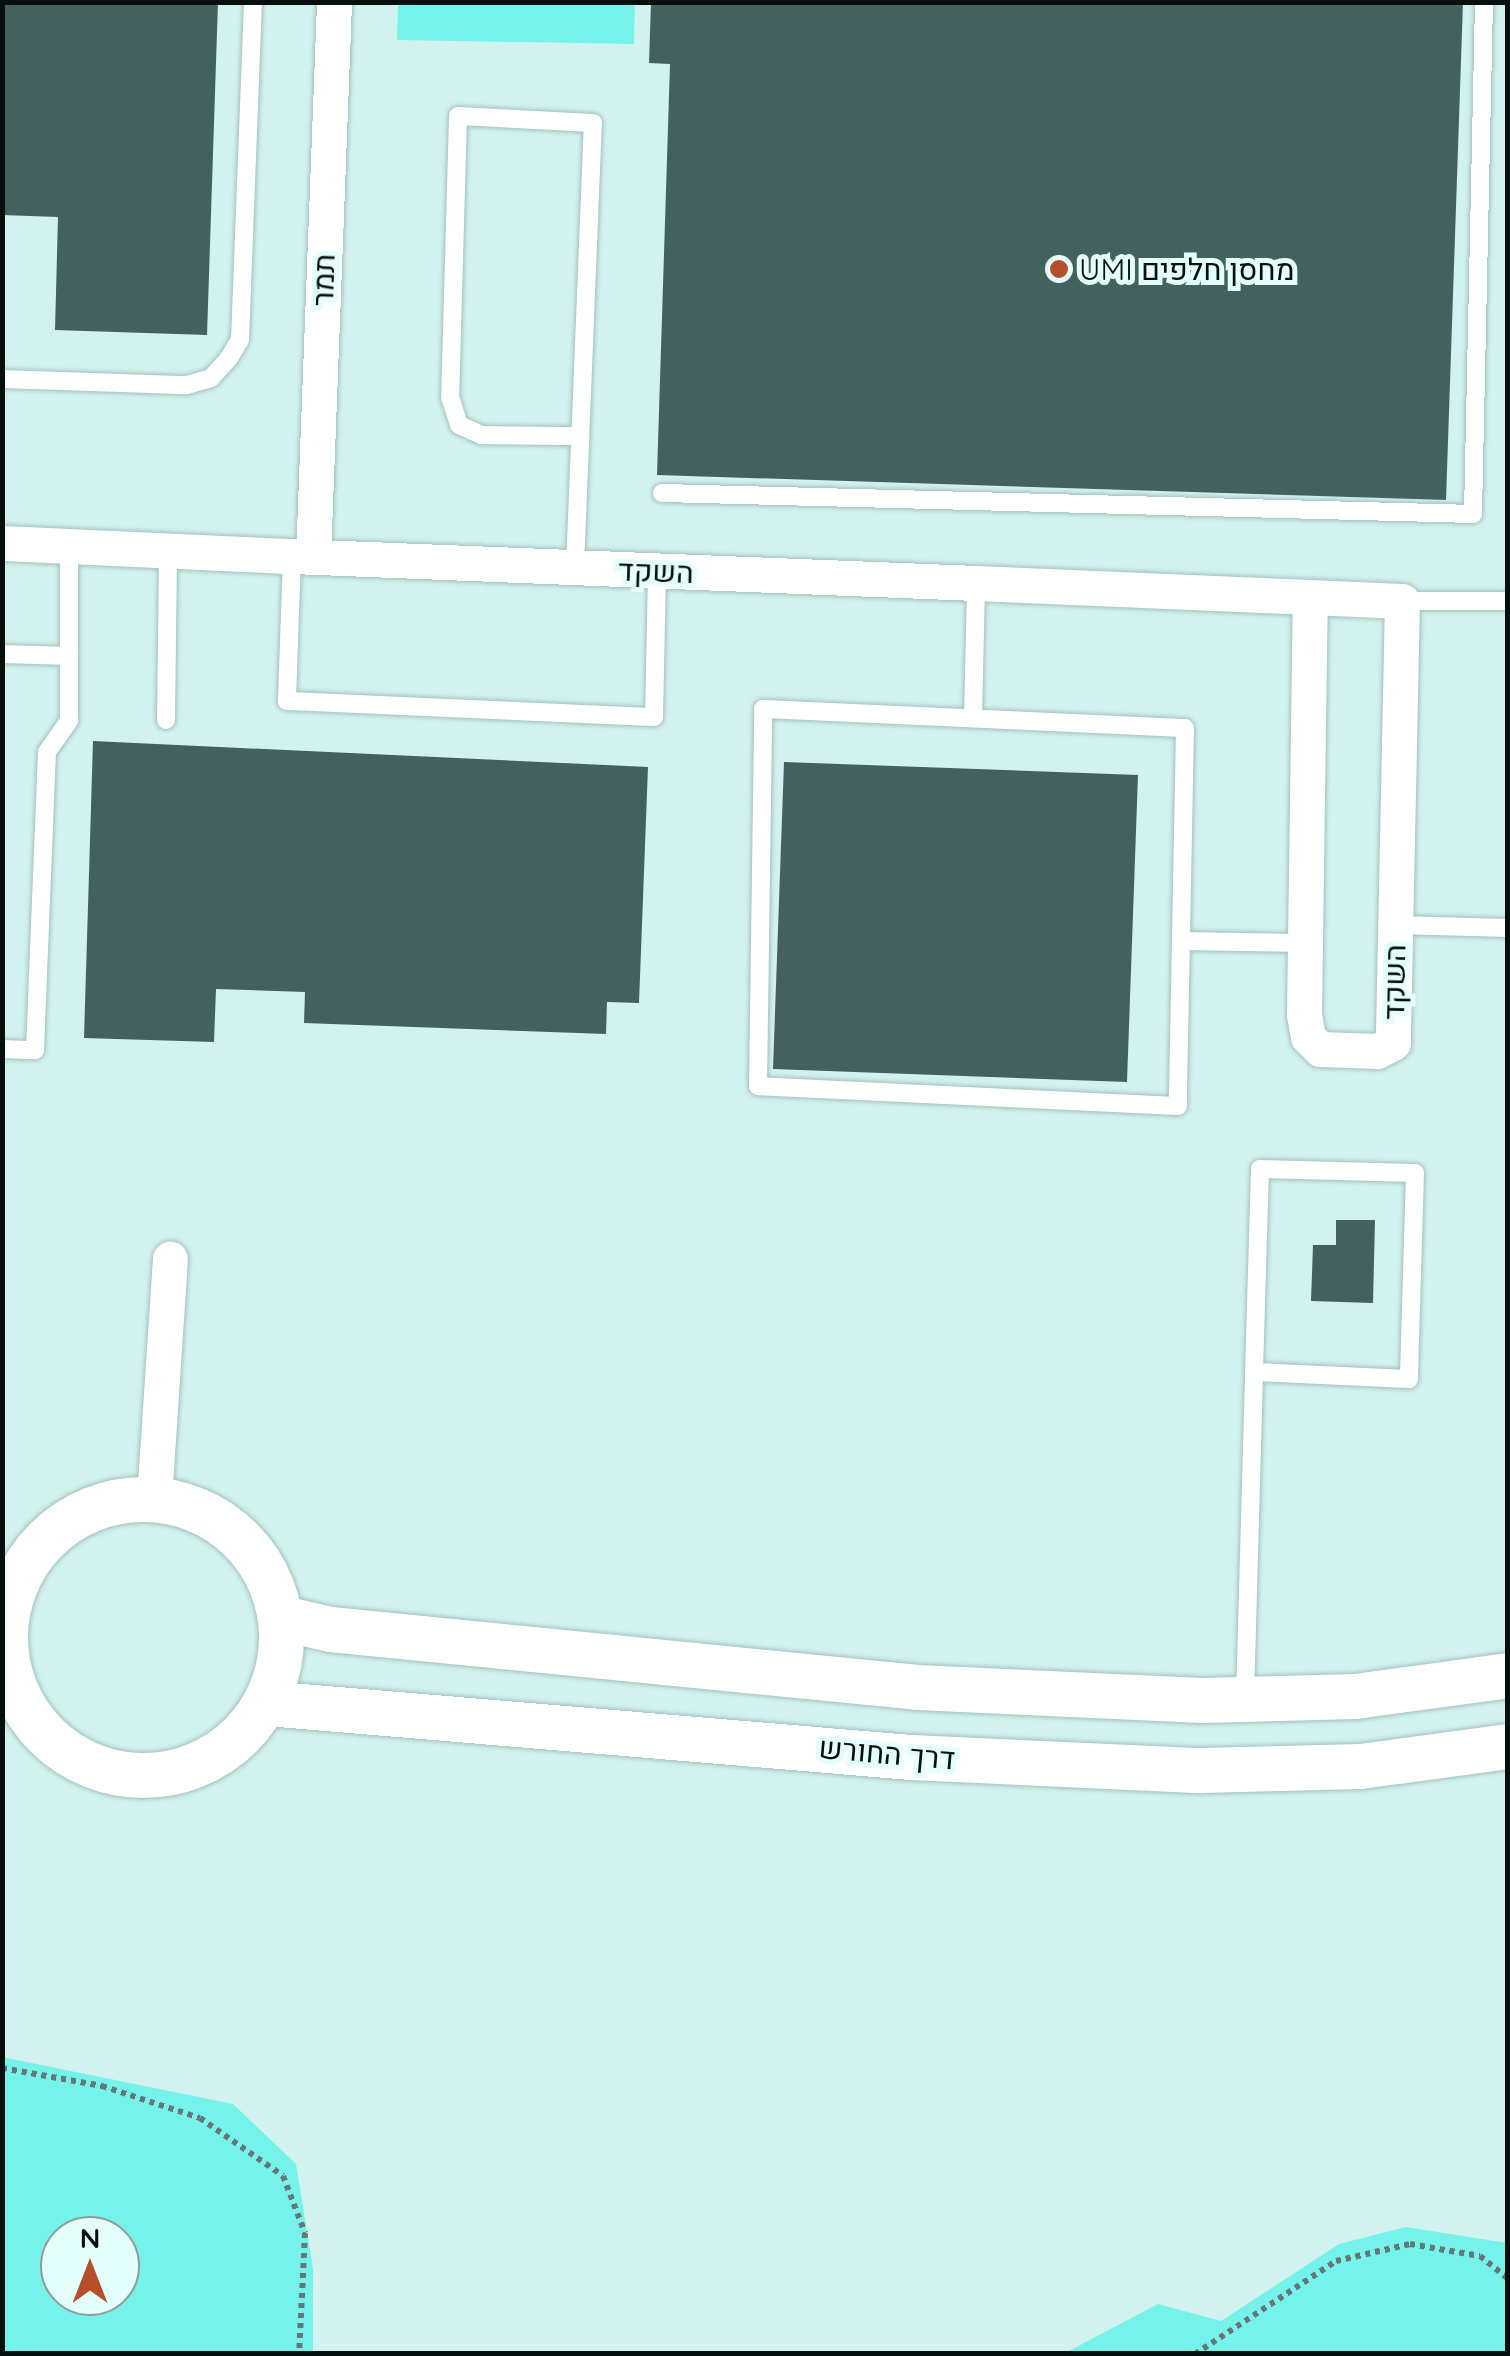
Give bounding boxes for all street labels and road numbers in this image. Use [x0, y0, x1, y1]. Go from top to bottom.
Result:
street label: תמר [304, 253, 342, 307]
street label: השקד [618, 552, 694, 590]
street label: השקד [1375, 944, 1413, 1020]
street label: דרך החורש [817, 1729, 957, 1777]

